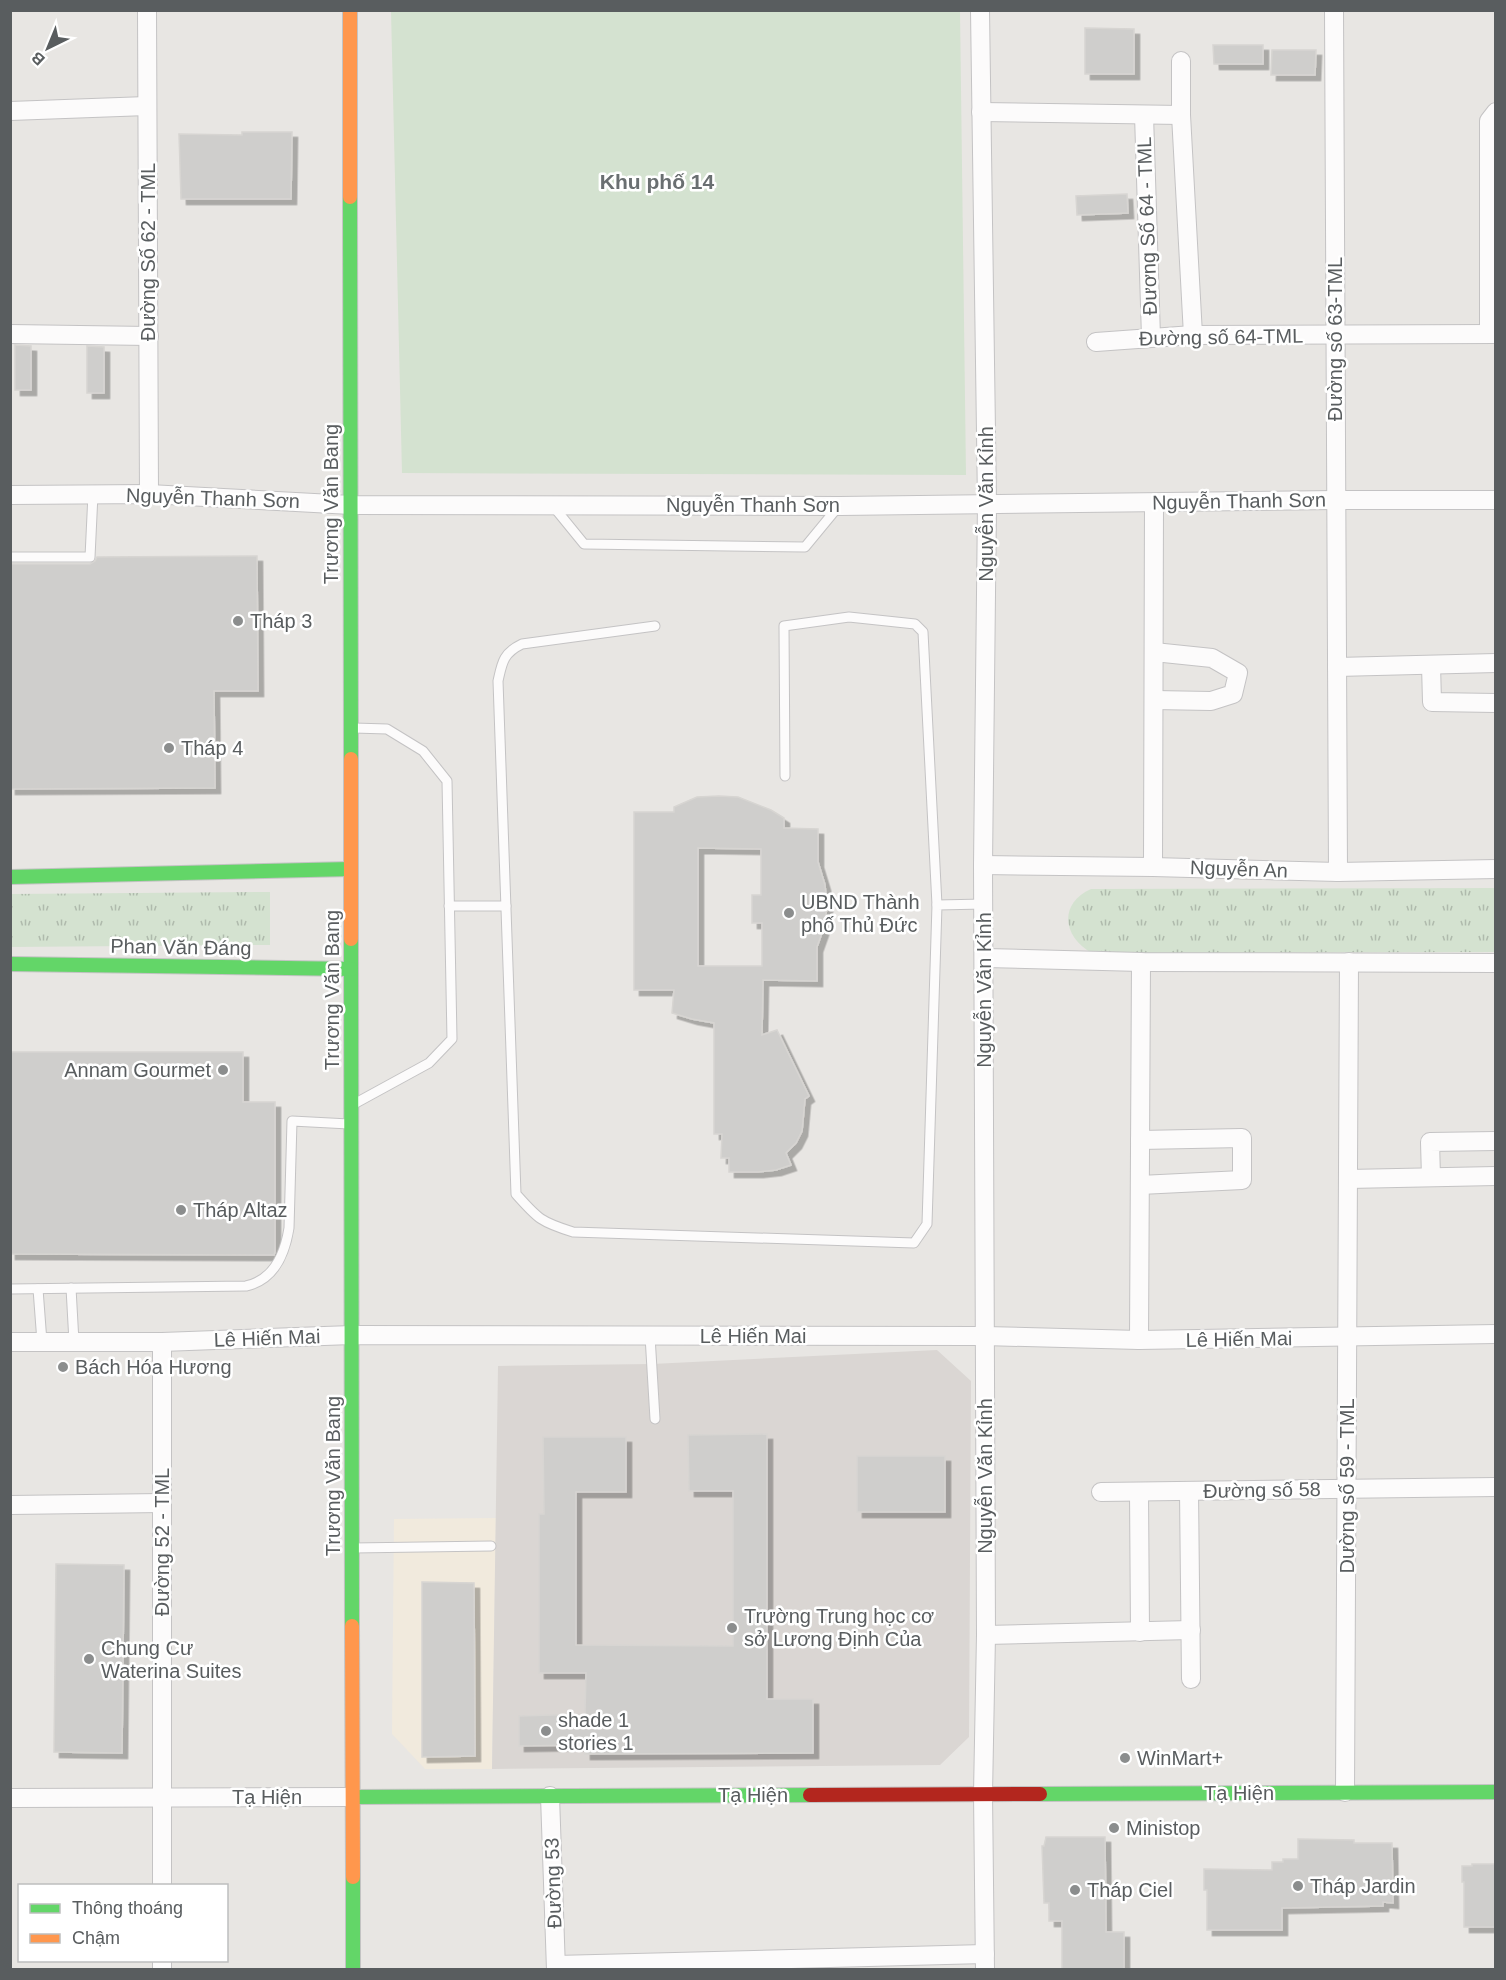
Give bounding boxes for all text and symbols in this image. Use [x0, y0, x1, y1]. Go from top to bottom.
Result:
north arrow [18, 18, 78, 78]
text: B [28, 48, 48, 69]
street label: Đương Số 64 - TML [1133, 136, 1161, 316]
street label: Đường Số 62 - TML [137, 163, 159, 341]
district label: Khu phố 14 [600, 170, 714, 193]
street label: Đường số 63-TML [1324, 257, 1346, 421]
street label: Đường số 64-TML [1139, 325, 1303, 349]
street label: Trương Văn Bang [320, 424, 342, 584]
street label: Nguyễn Văn Kỉnh [975, 426, 997, 582]
street label: Nguyễn Thanh Sơn [126, 484, 300, 512]
street label: Nguyễn Thanh Sơn [1152, 488, 1326, 514]
street label: Nguyễn Thanh Sơn [666, 494, 840, 516]
place label: Tháp 3 [250, 610, 312, 632]
marker: Tháp 3 [231, 614, 245, 628]
place label: Tháp 4 [181, 737, 243, 759]
marker: Tháp 4 [162, 741, 176, 755]
street label: Nguyễn An [1190, 856, 1288, 882]
place label: UBND Thành phố Thủ Đức [801, 891, 920, 936]
marker: UBND Thành phố Thủ Đức [782, 906, 796, 920]
street label: Trương Văn Bang [321, 910, 343, 1070]
street label: Nguyễn Văn Kỉnh [973, 912, 995, 1068]
street label: Phan Văn Đáng [110, 935, 252, 959]
place label: Annam Gourmet [64, 1059, 211, 1081]
marker: Annam Gourmet [216, 1063, 230, 1077]
place label: Tháp Altaz [193, 1199, 288, 1221]
marker: Tháp Altaz [174, 1203, 188, 1217]
street label: Lê Hiến Mai [213, 1325, 321, 1351]
street label: Lê Hiến Mai [700, 1325, 806, 1347]
street label: Lê Hiến Mai [1185, 1327, 1293, 1351]
place label: Bách Hóa Hương [75, 1356, 232, 1378]
marker: Bách Hóa Hương [56, 1360, 70, 1374]
street label: Trương Văn Bang [322, 1396, 344, 1556]
street label: Nguyễn Văn Kỉnh [974, 1398, 996, 1554]
street label: Dường số 59 - TML [1336, 1398, 1358, 1574]
street label: Đường 52 - TML [151, 1468, 173, 1616]
street label: Đường số 58 [1203, 1478, 1321, 1502]
place label: Trường Trung học cơ sở Lương Định Của [744, 1605, 934, 1650]
marker: Trường Trung học cơ sở Lương Định Của [725, 1621, 739, 1635]
place label: Chung Cư Waterina Suites [101, 1637, 241, 1682]
marker: Chung Cư Waterina Suites [82, 1652, 96, 1666]
place label: shade 1 stories 1 [558, 1709, 634, 1754]
marker: shade 1 stories 1 [539, 1724, 553, 1738]
place label: WinMart+ [1137, 1747, 1223, 1769]
marker: WinMart+ [1118, 1751, 1132, 1765]
street label: Tạ Hiện [1204, 1782, 1274, 1804]
street label: Tạ Hiện [718, 1784, 788, 1806]
street label: Tạ Hiện [232, 1786, 302, 1808]
place label: Ministop [1126, 1817, 1200, 1839]
marker: Ministop [1107, 1821, 1121, 1835]
street label: Đường 53 [540, 1837, 566, 1929]
place label: Tháp Jardin [1310, 1875, 1416, 1897]
place label: Tháp Ciel [1087, 1879, 1173, 1901]
marker: Tháp Jardin [1291, 1879, 1305, 1893]
marker: Tháp Ciel [1068, 1883, 1082, 1897]
legend [18, 1884, 228, 1962]
text: Thông thoáng [72, 1898, 183, 1918]
text: Chậm [72, 1928, 120, 1948]

